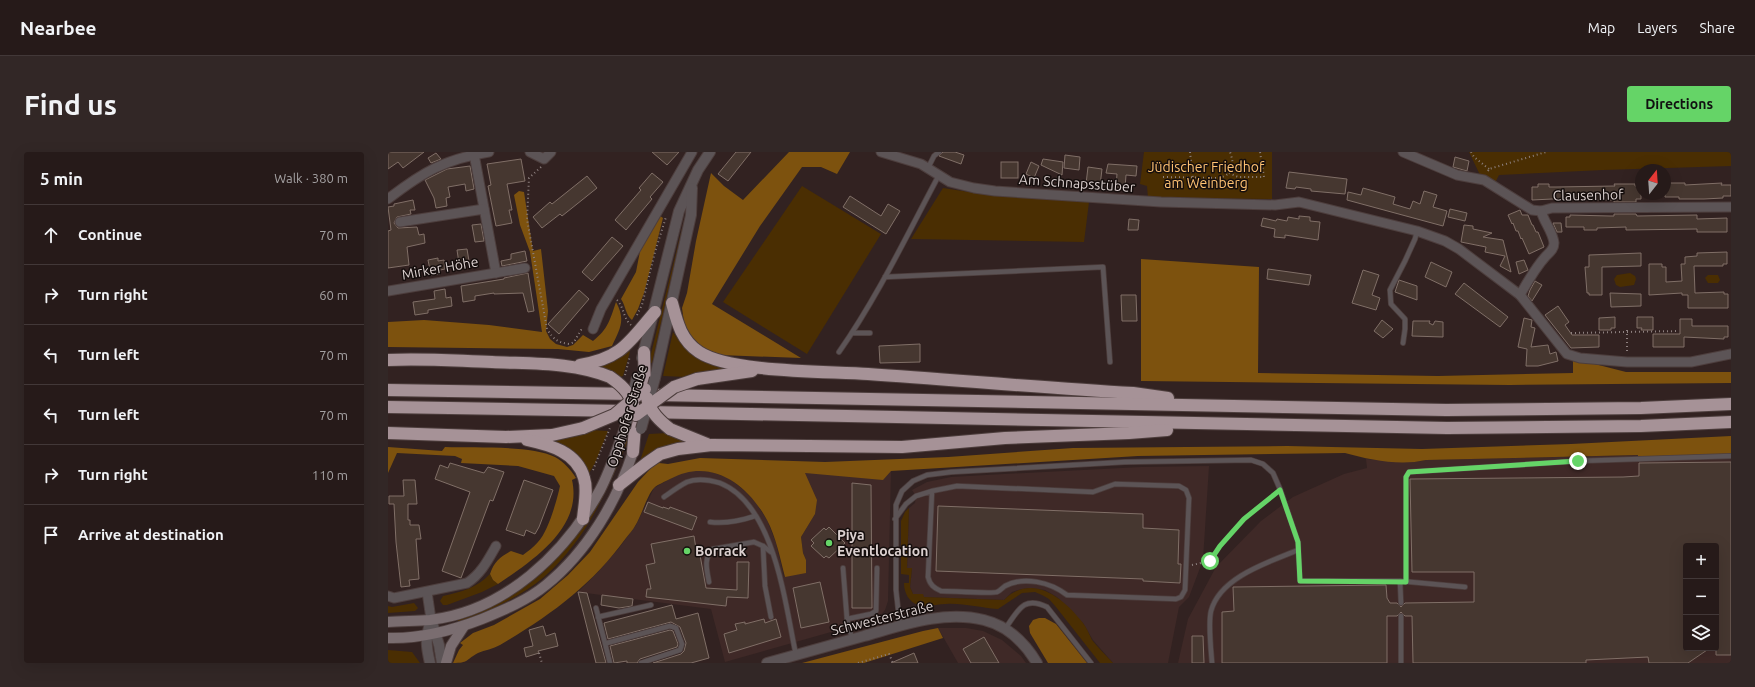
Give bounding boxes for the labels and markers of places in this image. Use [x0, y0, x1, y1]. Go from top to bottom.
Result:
place label: Piya Eventlocation [837, 527, 928, 559]
marker: Piya Eventlocation [824, 538, 834, 548]
place label: Borrack [695, 543, 747, 559]
marker: Borrack [682, 546, 692, 556]

